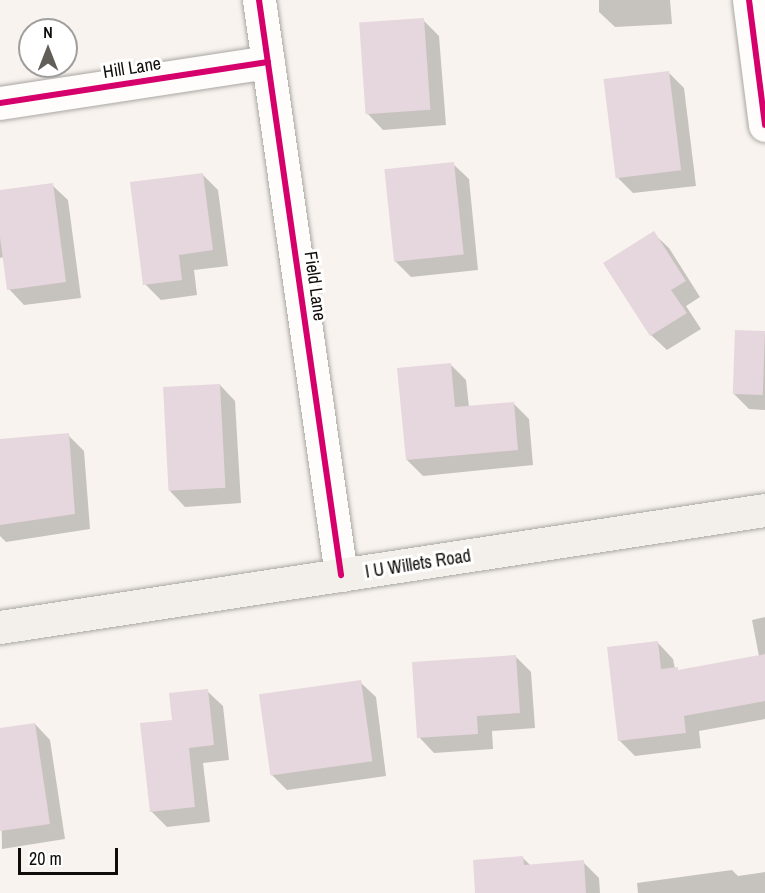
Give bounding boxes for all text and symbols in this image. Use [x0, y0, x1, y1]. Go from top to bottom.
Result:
north arrow [18, 18, 78, 78]
text: N [43, 21, 53, 43]
street label: Hill Lane [102, 53, 162, 83]
street label: Field Lane [299, 250, 331, 322]
street label: I U Willets Road [364, 545, 472, 583]
scale bar [21, 836, 122, 874]
text: 20 m [29, 846, 62, 871]

